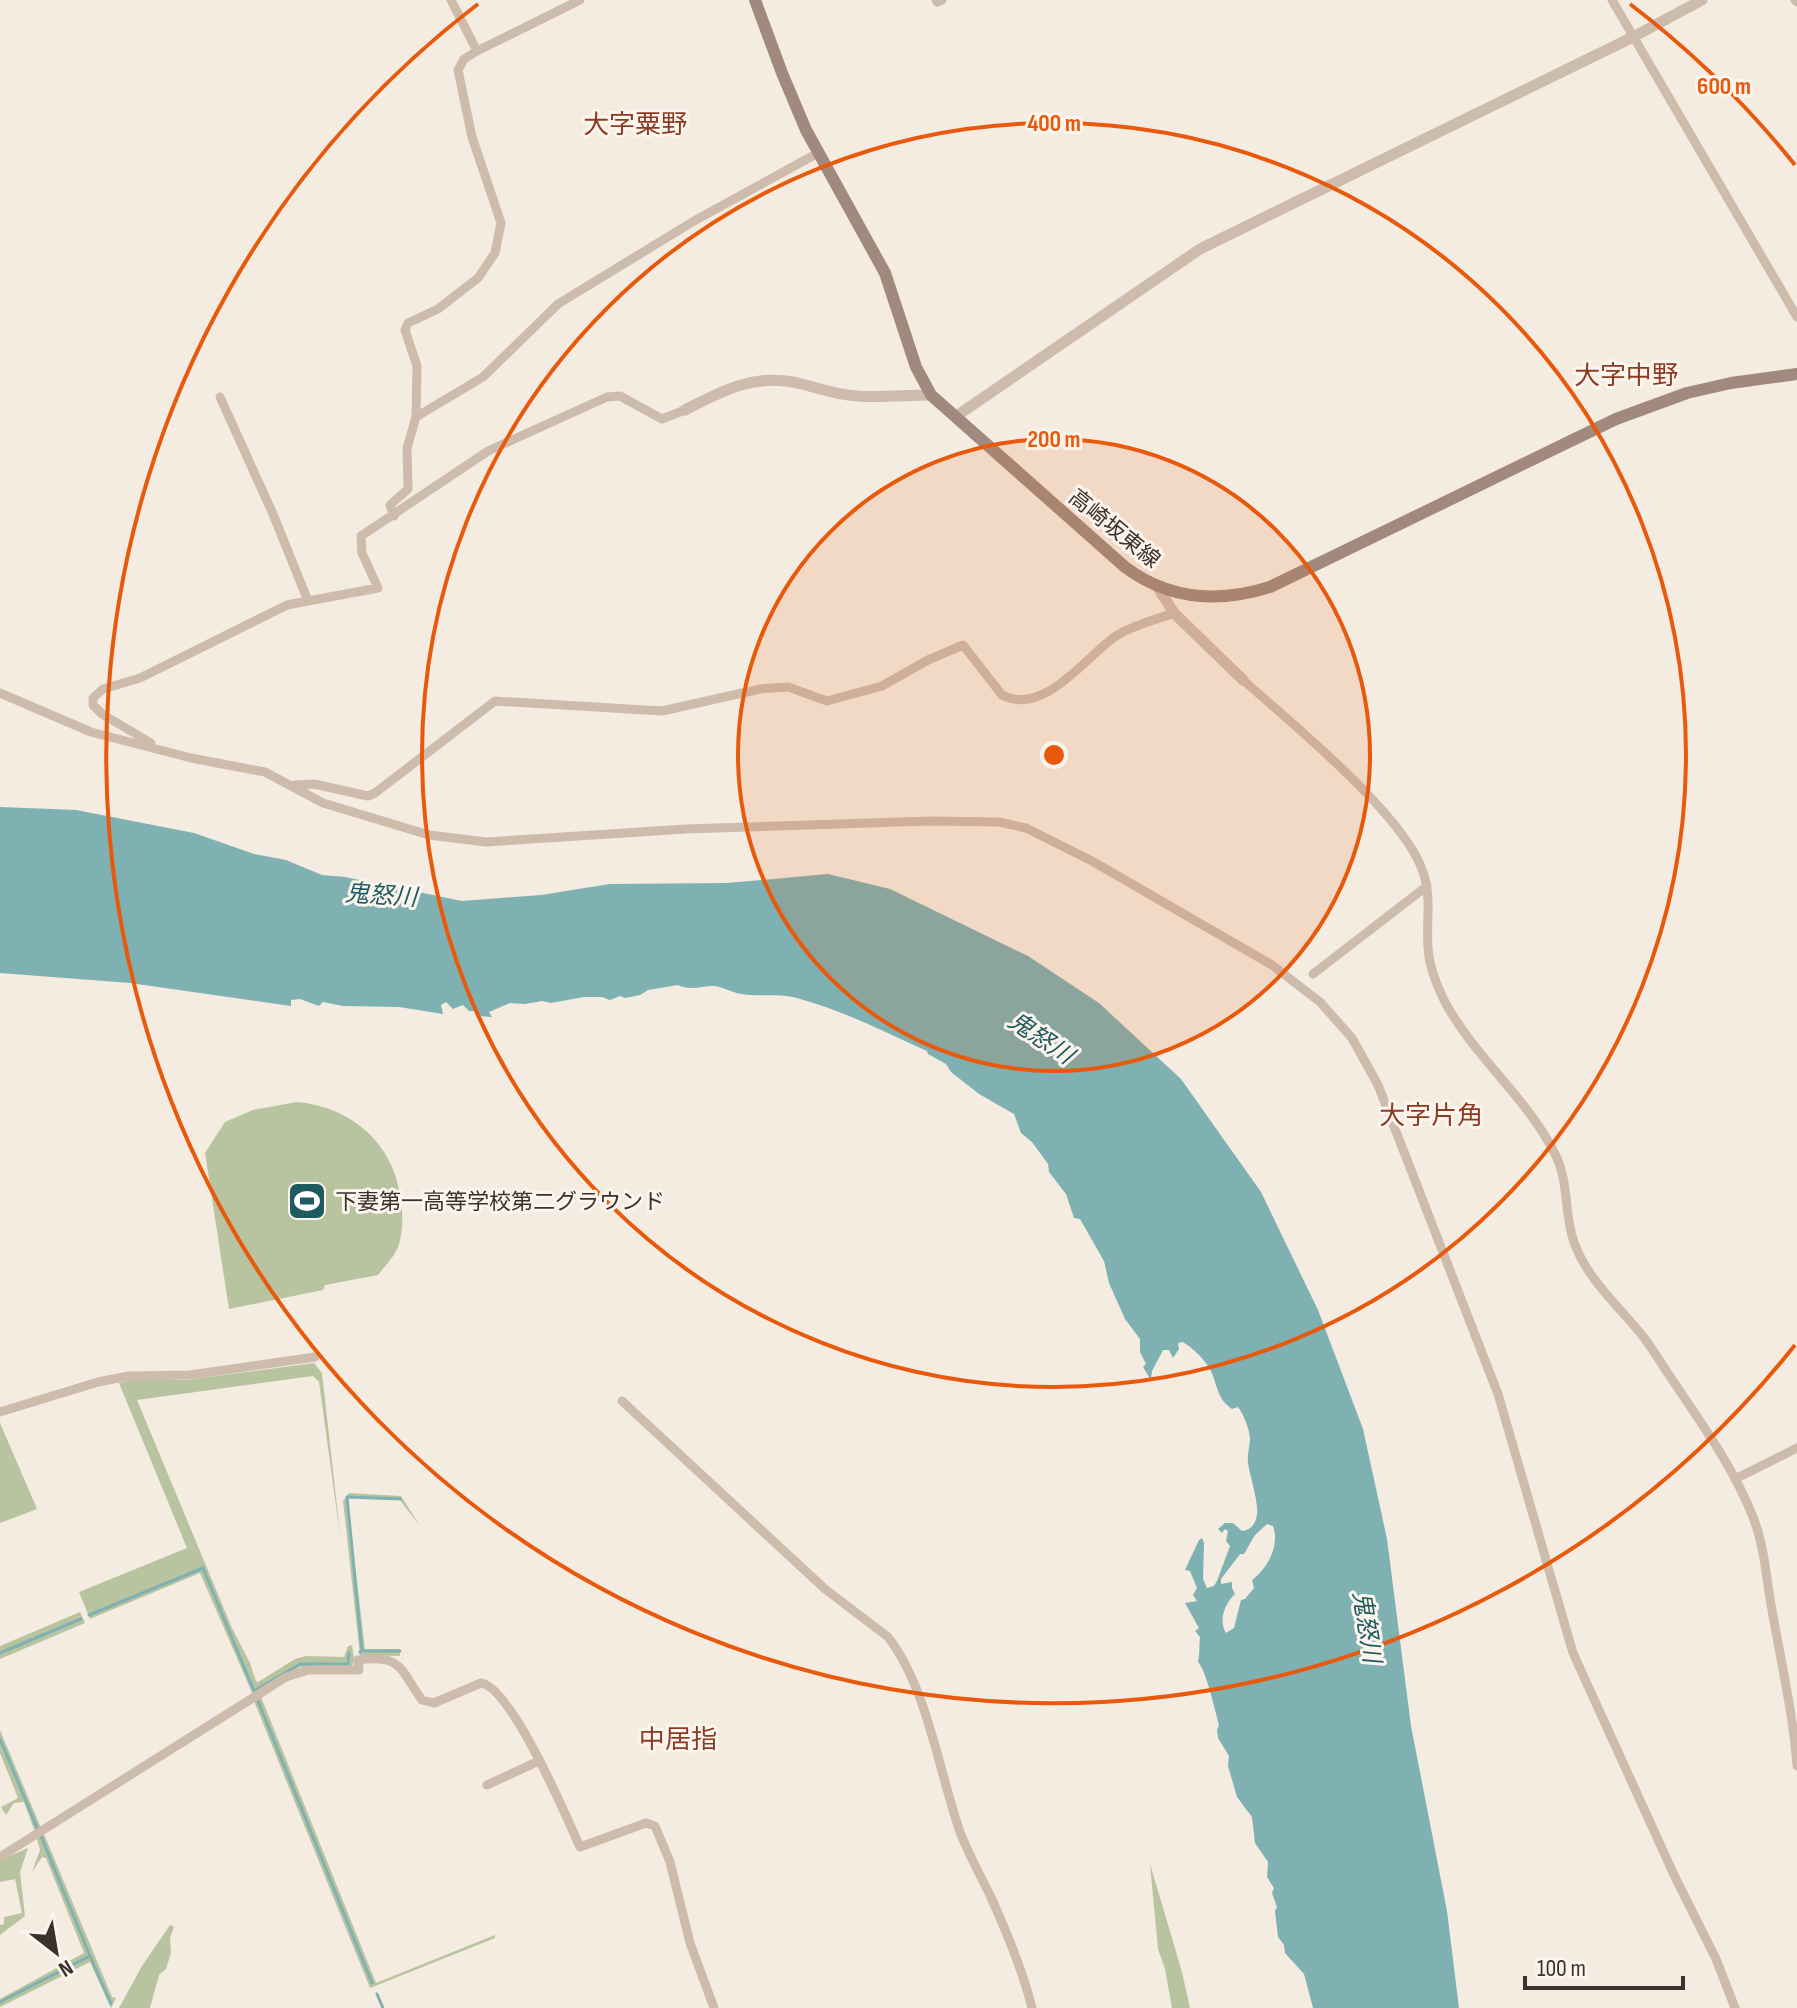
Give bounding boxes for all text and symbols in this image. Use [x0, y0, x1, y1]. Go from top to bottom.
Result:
text: 600 m [1697, 72, 1751, 101]
text: 400 m [1027, 109, 1081, 138]
district label: 大字粟野 [583, 110, 687, 141]
district label: 大字中野 [1574, 361, 1678, 392]
text: 200 m [1027, 425, 1081, 454]
street label: 高崎坂東線 [1063, 484, 1165, 574]
centre of rings [1040, 741, 1068, 769]
water label: 鬼怒川 [344, 879, 421, 913]
water label: 鬼怒川 [1003, 1006, 1081, 1072]
district label: 大字片角 [1379, 1101, 1483, 1132]
sports icon: 下妻第一高等学校第二グラウンド [286, 1180, 328, 1222]
place label: 下妻第一高等学校第二グラウンド [335, 1189, 665, 1216]
water label: 鬼怒川 [1347, 1589, 1387, 1668]
district label: 中居指 [639, 1725, 717, 1756]
north arrow [16, 1912, 96, 1992]
scale bar [1525, 1940, 1683, 1990]
text: N [54, 1953, 78, 1982]
text: 100 m [1537, 1954, 1586, 1983]

